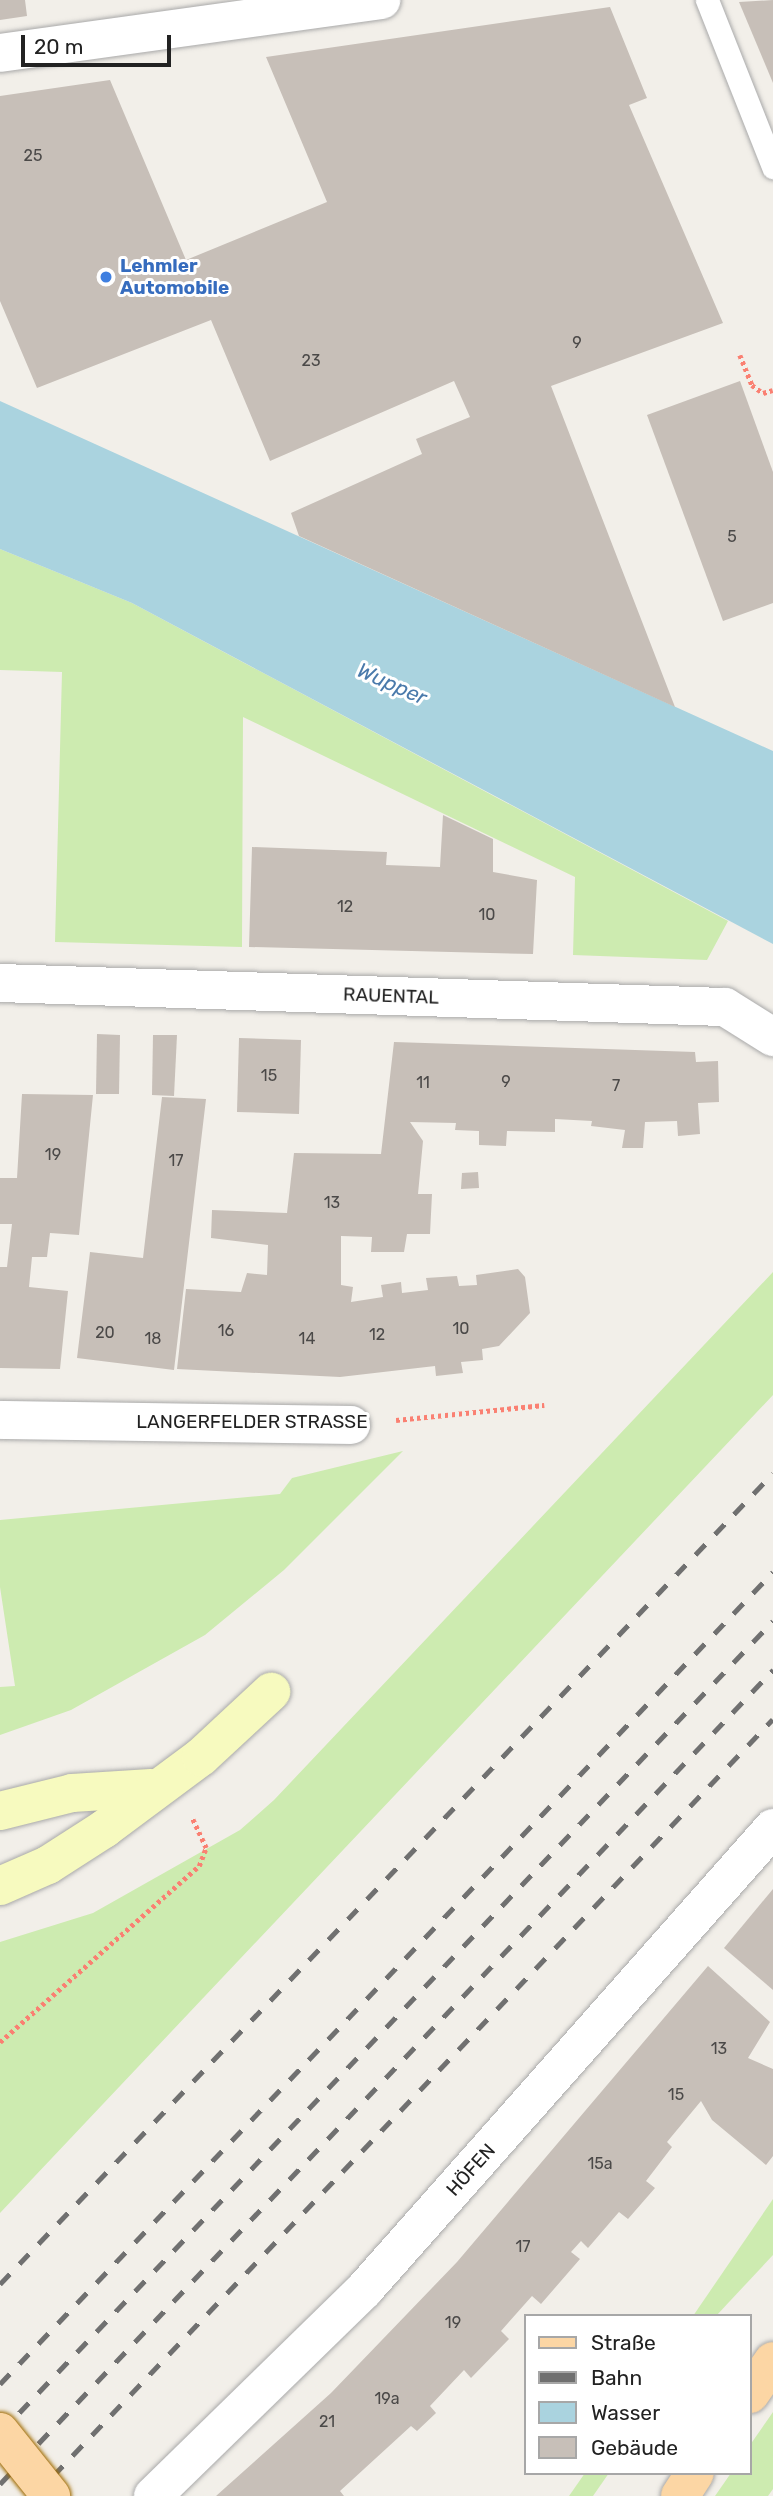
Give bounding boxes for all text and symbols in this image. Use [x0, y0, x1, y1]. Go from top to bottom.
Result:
scale bar [24, 21, 175, 65]
text: 20 m [34, 34, 83, 59]
house number: 25 [24, 146, 42, 166]
place label: Lehmler Automobile [120, 255, 229, 299]
marker: Lehmler Automobile [98, 269, 114, 285]
house number: 9 [572, 333, 582, 353]
house number: 23 [301, 351, 321, 371]
house number: 5 [727, 527, 737, 547]
water label: Wupper [353, 657, 431, 711]
house number: 12 [337, 897, 353, 917]
house number: 10 [478, 905, 496, 925]
street label: RAUENTAL [343, 983, 439, 1009]
house number: 15 [261, 1066, 277, 1086]
house number: 9 [501, 1072, 511, 1092]
house number: 11 [416, 1073, 430, 1093]
house number: 7 [612, 1076, 620, 1096]
house number: 19 [45, 1145, 61, 1165]
house number: 17 [168, 1151, 184, 1171]
house number: 13 [324, 1193, 340, 1213]
house number: 10 [452, 1319, 470, 1339]
house number: 16 [218, 1321, 234, 1341]
house number: 20 [95, 1323, 115, 1343]
house number: 12 [369, 1325, 385, 1345]
house number: 18 [144, 1329, 162, 1349]
house number: 14 [299, 1329, 315, 1349]
street label: LANGERFELDER STRASSE [136, 1411, 368, 1433]
house number: 13 [711, 2039, 727, 2059]
house number: 15 [668, 2085, 684, 2105]
street label: HÖFEN [442, 2139, 500, 2201]
house number: 15a [587, 2154, 613, 2174]
house number: 17 [515, 2237, 531, 2257]
house number: 19 [445, 2313, 461, 2333]
legend [524, 2314, 752, 2475]
text: Straße [591, 2330, 656, 2355]
text: Bahn [591, 2365, 642, 2390]
house number: 19a [374, 2389, 400, 2409]
text: Wasser [591, 2400, 660, 2425]
house number: 21 [319, 2412, 335, 2432]
text: Gebäude [591, 2435, 678, 2460]

